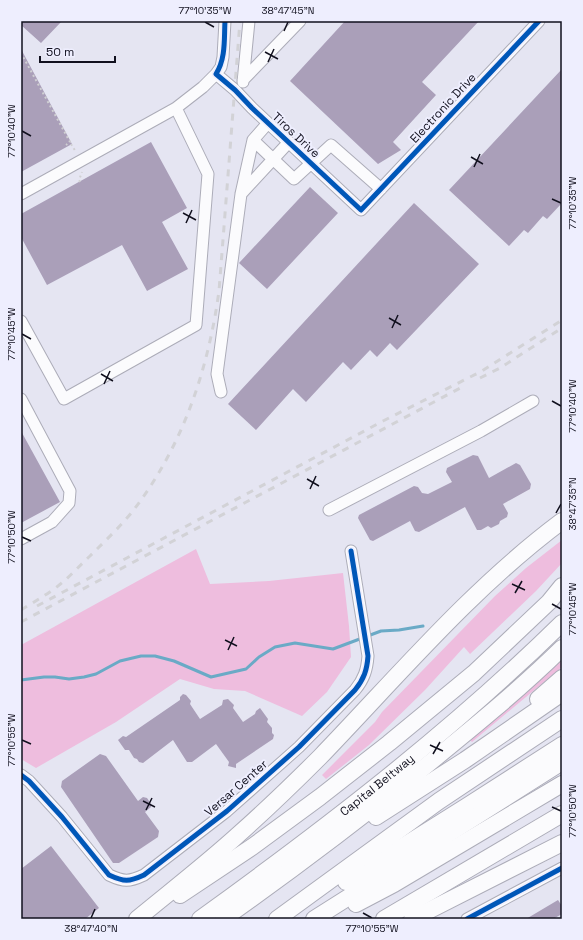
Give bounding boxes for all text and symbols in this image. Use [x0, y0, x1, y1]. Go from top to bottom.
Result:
text: 77°10'35"W [178, 4, 232, 17]
text: 38°47'45"N [262, 4, 314, 17]
scale bar [40, 38, 115, 64]
text: 50 m [46, 44, 74, 60]
street label: Electronic Drive [406, 70, 480, 146]
text: 77°10'40"W [5, 104, 18, 158]
street label: Tiros Drive [269, 109, 323, 161]
text: 77°10'35"W [566, 176, 579, 230]
text: 77°10'45"W [5, 307, 18, 361]
text: 77°10'40"W [566, 379, 579, 433]
text: 38°47'35"N [566, 477, 579, 531]
text: 77°10'50"W [5, 510, 18, 564]
text: 77°10'45"W [566, 582, 579, 636]
text: 77°10'55"W [5, 713, 18, 767]
street label: Capital Beltway [337, 750, 418, 820]
street label: Versar Center [201, 756, 271, 820]
text: 77°10'50"W [566, 784, 579, 838]
text: 38°47'40"N [64, 922, 118, 935]
text: 77°10'55"W [345, 922, 399, 935]

